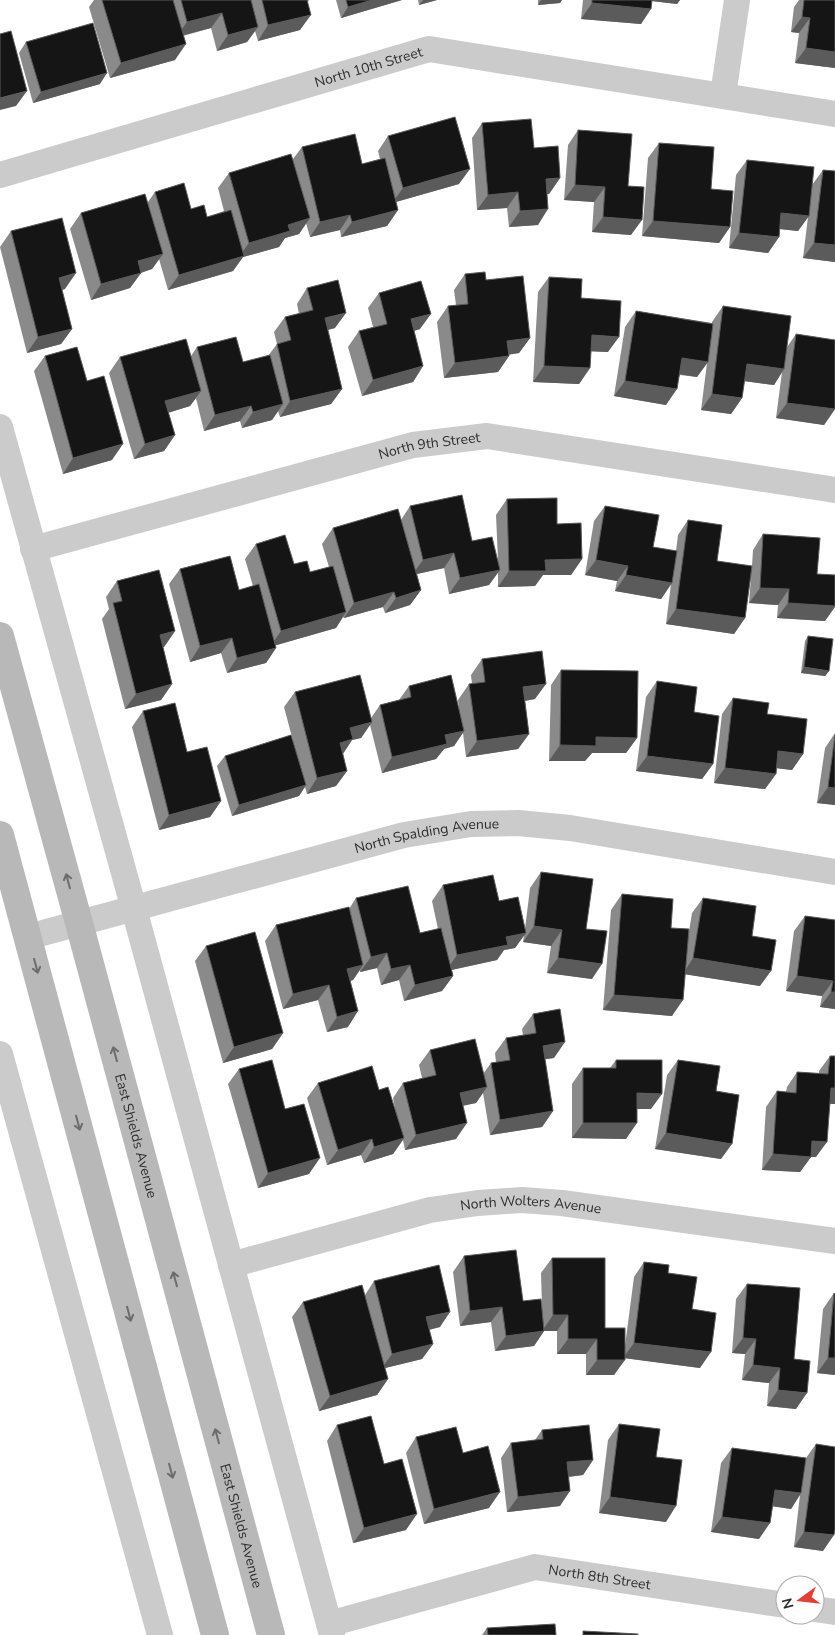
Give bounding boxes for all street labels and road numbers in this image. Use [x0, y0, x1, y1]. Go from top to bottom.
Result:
street label: North 10th Street [312, 42, 425, 92]
street label: North 9th Street [376, 427, 481, 464]
street label: North Spalding Avenue [352, 814, 499, 858]
street label: East Shields Avenue [111, 1071, 162, 1200]
street label: North Wolters Avenue [459, 1190, 603, 1218]
street label: East Shields Avenue [216, 1461, 267, 1590]
street label: North 8th Street [547, 1560, 652, 1594]

